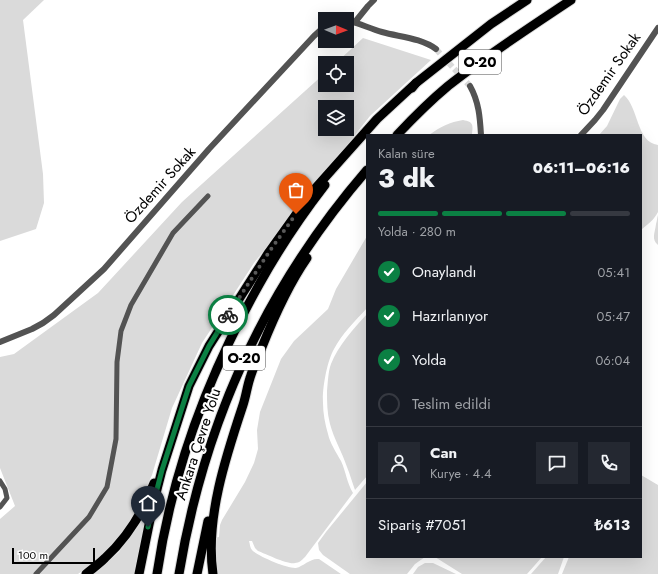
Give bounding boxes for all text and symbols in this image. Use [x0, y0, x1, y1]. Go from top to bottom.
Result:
north arrow [318, 12, 354, 48]
map controls [318, 12, 354, 136]
street label: Özdemir Sokak [572, 28, 646, 120]
road number: O-20 [459, 50, 501, 74]
button: locate [318, 56, 354, 92]
button: layers [318, 100, 354, 136]
street label: Özdemir Sokak [119, 141, 201, 228]
text: Kalan süre [378, 144, 435, 163]
text: 06:11–06:16 [533, 157, 630, 179]
text: 3 dk [378, 159, 435, 197]
pin [279, 173, 313, 214]
icon: bag [285, 179, 307, 201]
text: Yolda · 280 m [378, 222, 456, 241]
icon: check [378, 261, 400, 283]
text: Onaylandı [412, 261, 476, 283]
text: 05:41 [598, 263, 630, 282]
courier [208, 295, 248, 335]
icon: bike [217, 304, 239, 326]
icon: check [378, 305, 400, 327]
text: Hazırlanıyor [412, 305, 488, 327]
text: 05:47 [597, 307, 630, 326]
road number: O-20 [223, 346, 265, 370]
icon: check [378, 349, 400, 371]
text: Yolda [412, 349, 446, 371]
text: 06:04 [595, 351, 630, 370]
street label: Ankara Çevre Yolu [170, 385, 226, 503]
text: Teslim edildi [412, 393, 491, 415]
button: person [378, 442, 420, 484]
text: Can [430, 442, 457, 464]
button: chat [536, 442, 578, 484]
button: phone [588, 442, 630, 484]
text: Kurye · 4.4 [430, 464, 492, 483]
pin [131, 486, 165, 527]
icon: home [137, 492, 159, 514]
text: Sipariş #7051 [378, 514, 467, 536]
text: ₺613 [594, 514, 630, 536]
scale bar [12, 546, 95, 565]
text: 100 m [18, 547, 48, 563]

